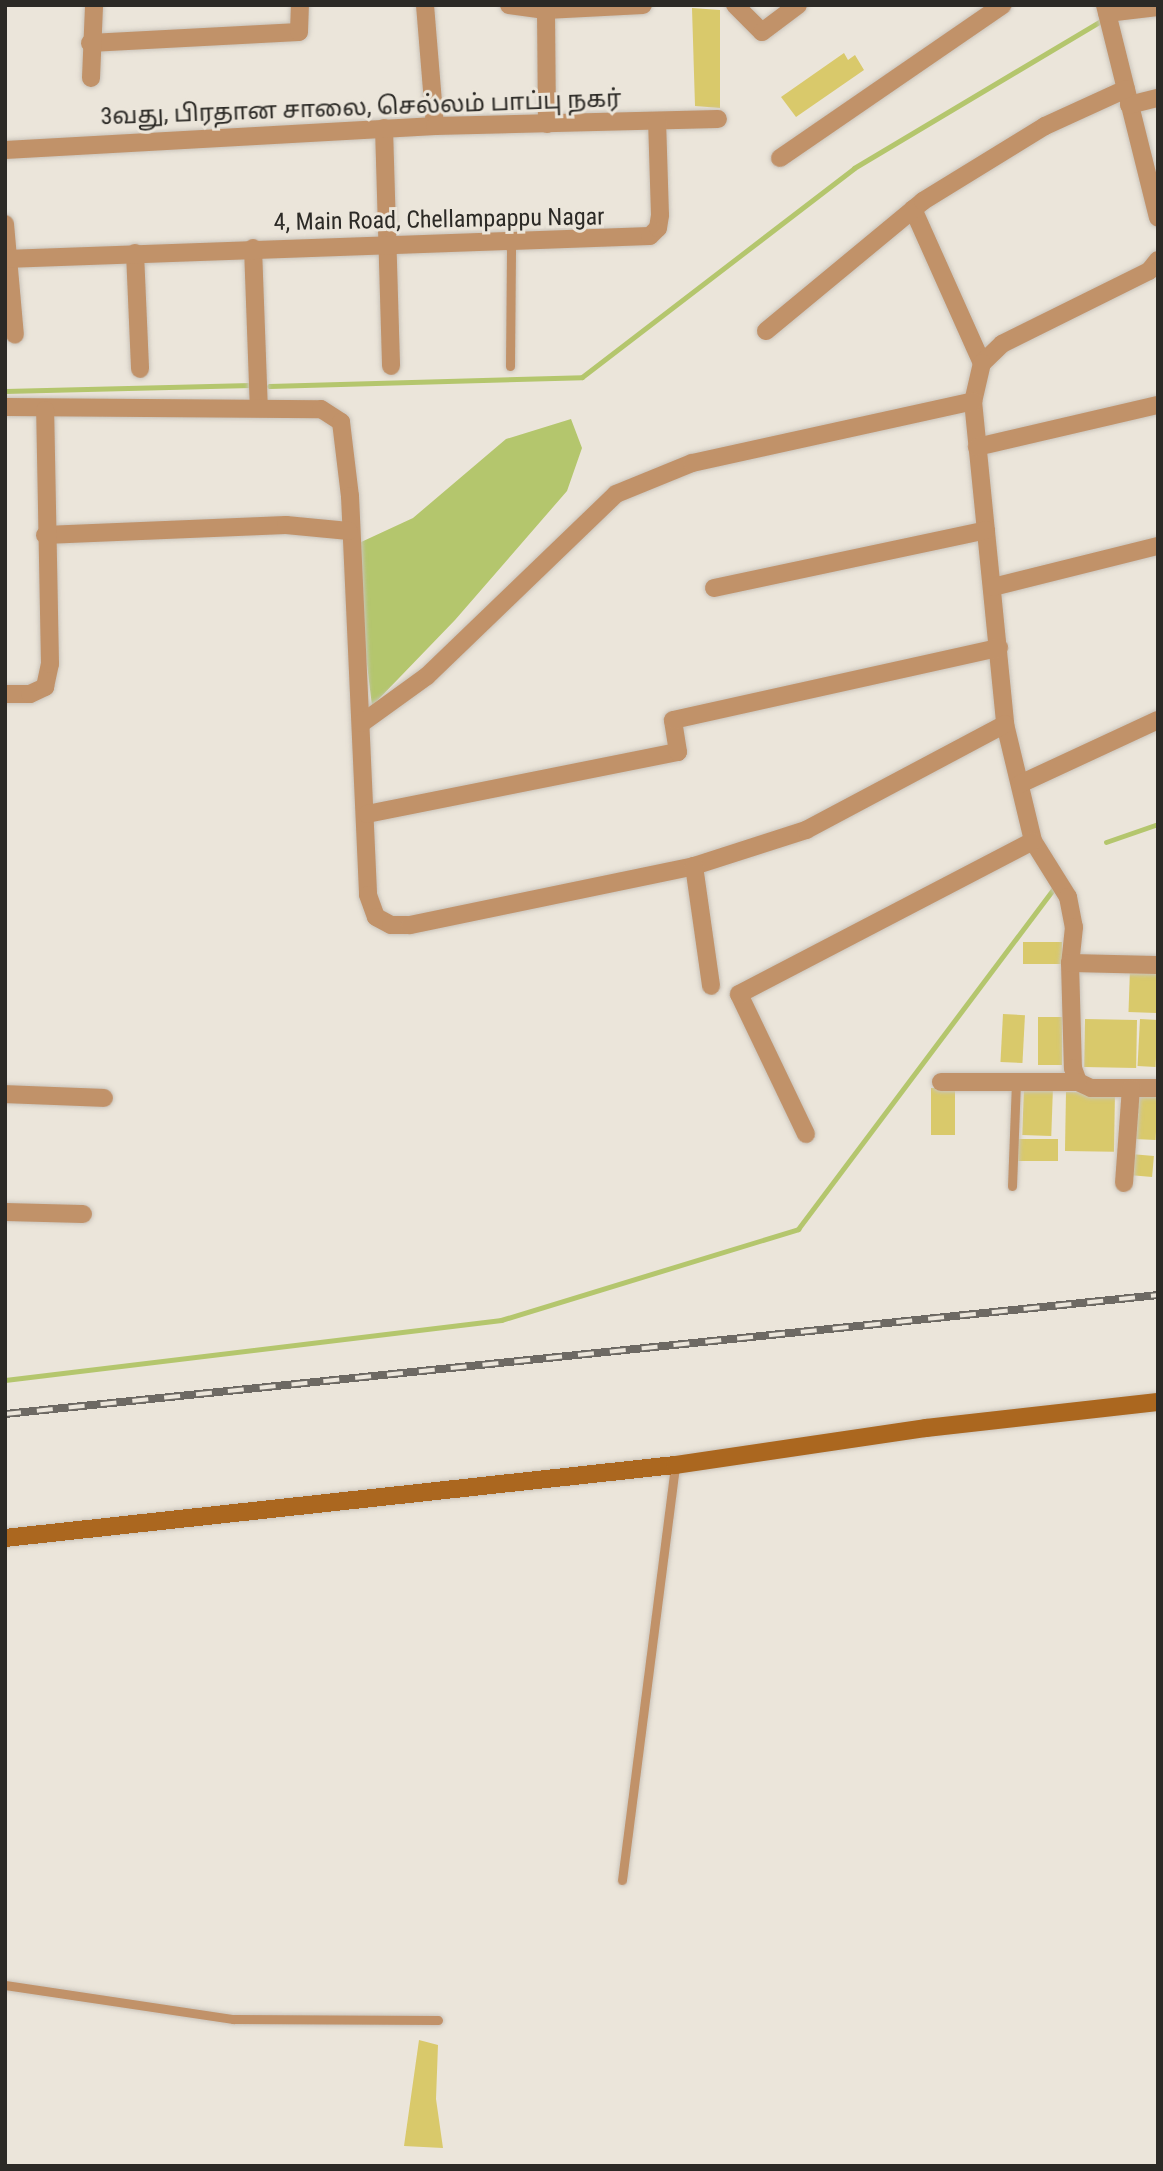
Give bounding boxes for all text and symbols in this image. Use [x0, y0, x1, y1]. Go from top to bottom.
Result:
street label: 3வது, பிரதான சாலை, செல்லம் பாப்பு நகர் [100, 85, 622, 131]
street label: 4, Main Road, Chellampappu Nagar [273, 203, 605, 237]

